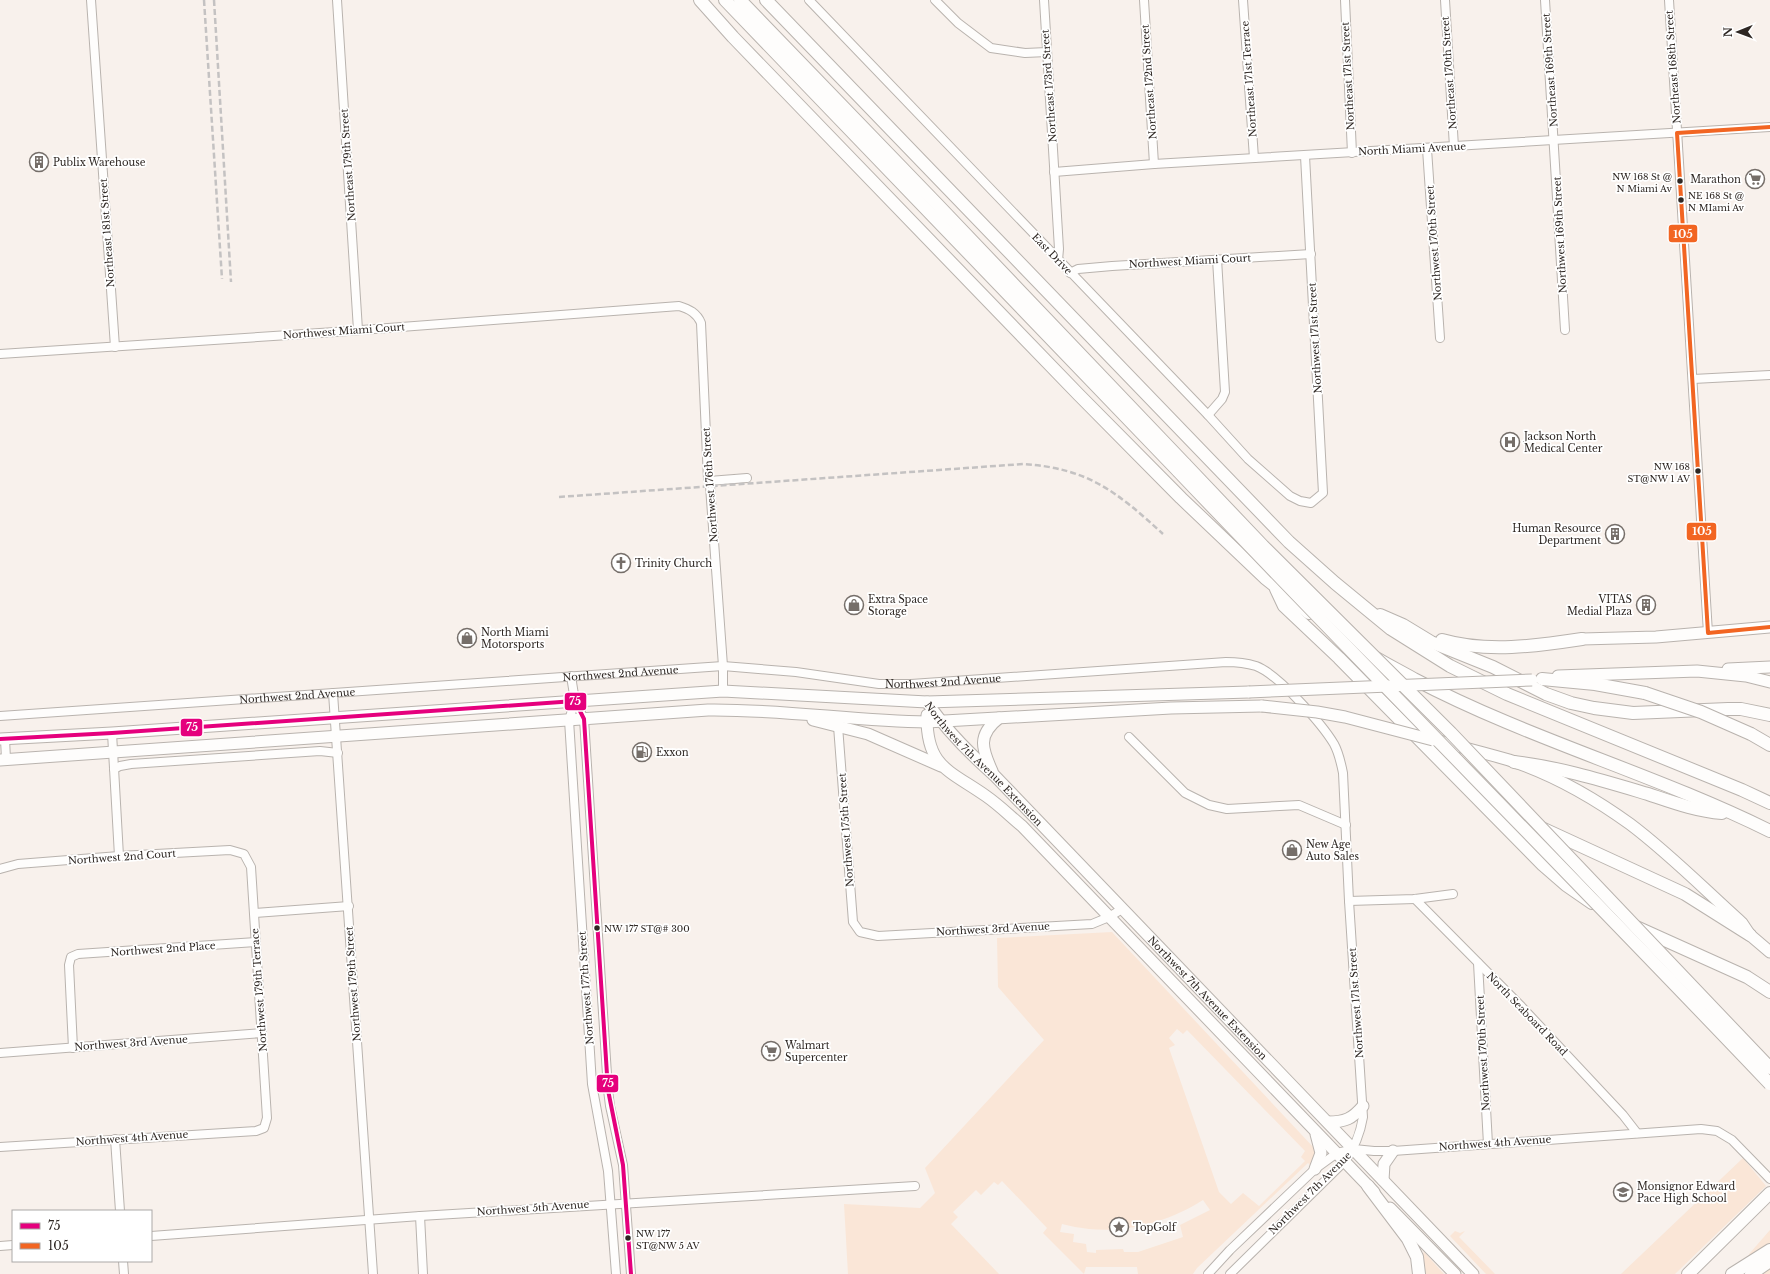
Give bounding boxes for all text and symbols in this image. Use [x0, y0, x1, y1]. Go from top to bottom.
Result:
street label: Northeast 168th Street [1663, 10, 1683, 124]
street label: Northeast 169th Street [1540, 12, 1560, 127]
north arrow [1718, 12, 1758, 52]
street label: Northeast 170th Street [1439, 16, 1459, 130]
street label: Northeast 171st Terrace [1238, 20, 1260, 138]
street label: Northeast 171st Street [1339, 21, 1357, 130]
street label: Northeast 172nd Street [1138, 24, 1160, 140]
text: N [1721, 26, 1735, 37]
street label: Northeast 173rd Street [1039, 29, 1059, 143]
street label: Northeast 179th Street [338, 108, 358, 222]
street label: North Miami Avenue [1358, 140, 1467, 158]
building icon: Publix Warehouse [28, 151, 50, 173]
place label: Publix Warehouse [53, 156, 146, 169]
supermarket icon: Marathon [1744, 168, 1766, 190]
place label: NW 168 St @ N Miami Av [1612, 171, 1672, 194]
place label: Marathon [1690, 173, 1741, 186]
street label: Northwest 169th Street [1550, 176, 1570, 294]
marker: NW 168 St @ N Miami Av [1675, 176, 1685, 186]
street label: Northeast 181st Street [97, 178, 117, 288]
street label: Northwest 170th Street [1423, 184, 1445, 301]
place label: NE 168 St @ N MIami Av [1688, 190, 1745, 213]
marker: NE 168 St @ N MIami Av [1676, 195, 1686, 205]
line badge: 105 [1668, 224, 1698, 243]
text: 105 [1673, 227, 1693, 241]
street label: East Drive [1029, 231, 1075, 278]
street label: Northwest Miami Court [1129, 251, 1252, 271]
street label: Northwest 171st Street [1306, 282, 1324, 394]
street label: Northwest Miami Court [282, 320, 406, 342]
street label: Northwest 176th Street [699, 427, 721, 543]
place label: Jackson North Medical Center [1522, 430, 1603, 455]
hospital icon: Jackson North Medical Center [1499, 431, 1521, 453]
place label: NW 168 ST@NW 1 AV [1628, 461, 1691, 484]
marker: NW 168 ST@NW 1 AV [1693, 466, 1703, 476]
place label: Human Resource Department [1512, 522, 1601, 547]
line badge: 105 [1686, 522, 1717, 541]
building icon: Human Resource Department [1604, 523, 1626, 545]
text: 105 [1692, 524, 1712, 538]
church icon: Trinity Church [610, 552, 632, 574]
place label: Trinity Church [635, 557, 712, 570]
place label: Extra Space Storage [868, 593, 928, 618]
place label: VITAS Medial Plaza [1567, 593, 1632, 618]
shop icon: Extra Space Storage [843, 594, 865, 616]
building icon: VITAS Medial Plaza [1635, 594, 1657, 616]
place label: North Miami Motorsports [481, 626, 549, 651]
shop icon: North Miami Motorsports [456, 627, 478, 649]
street label: Northwest 2nd Avenue [562, 663, 679, 684]
street label: Northwest 2nd Avenue [885, 671, 1002, 691]
street label: Northwest 2nd Avenue [239, 685, 356, 706]
line badge: 75 [564, 692, 587, 711]
text: 75 [569, 694, 581, 708]
street label: Northwest 7th Avenue Extension [922, 699, 1046, 828]
line badge: 75 [180, 718, 203, 737]
text: 75 [186, 720, 198, 734]
fuel station icon: Exxon [631, 741, 653, 763]
place label: Exxon [656, 746, 689, 759]
street label: Northwest 175th Street [836, 772, 856, 888]
place label: New Age Auto Sales [1305, 838, 1359, 863]
shop icon: New Age Auto Sales [1281, 839, 1303, 861]
street label: Northwest 2nd Court [68, 847, 177, 867]
street label: Northwest 3rd Avenue [936, 920, 1050, 938]
marker: NW 177 ST@# 300 [592, 923, 602, 933]
place label: NW 177 ST@# 300 [604, 923, 690, 934]
street label: Northwest 179th Street [342, 926, 364, 1042]
street label: Northwest 179th Terrace [248, 928, 270, 1052]
street label: Northwest 177th Street [576, 931, 596, 1045]
street label: Northwest 7th Avenue Extension [1146, 933, 1270, 1062]
street label: Northwest 2nd Place [110, 939, 216, 959]
street label: Northwest 171st Street [1346, 947, 1366, 1059]
street label: North Seaboard Road [1484, 970, 1570, 1059]
street label: Northwest 170th Street [1473, 995, 1493, 1111]
street label: Northwest 3rd Avenue [74, 1033, 189, 1053]
place label: Walmart Supercenter [784, 1039, 848, 1064]
supermarket icon: Walmart Supercenter [760, 1040, 782, 1062]
line badge: 75 [596, 1074, 619, 1093]
text: 75 [602, 1076, 614, 1090]
street label: Northwest 4th Avenue [75, 1128, 189, 1148]
street label: Northwest 4th Avenue [1438, 1133, 1552, 1153]
street label: Northwest 7th Avenue [1266, 1149, 1354, 1237]
place label: Monsignor Edward Pace High School [1637, 1180, 1735, 1205]
school or university icon: Monsignor Edward Pace High School [1612, 1181, 1634, 1203]
street label: Northwest 5th Avenue [476, 1198, 590, 1218]
legend [12, 1210, 152, 1262]
place icon: TopGolf [1108, 1216, 1130, 1238]
text: 75 [48, 1218, 61, 1233]
place label: TopGolf [1133, 1221, 1178, 1234]
place label: NW 177 ST@NW 5 AV [636, 1228, 700, 1251]
marker: NW 177 ST@NW 5 AV [623, 1233, 633, 1243]
text: 105 [48, 1238, 69, 1253]

